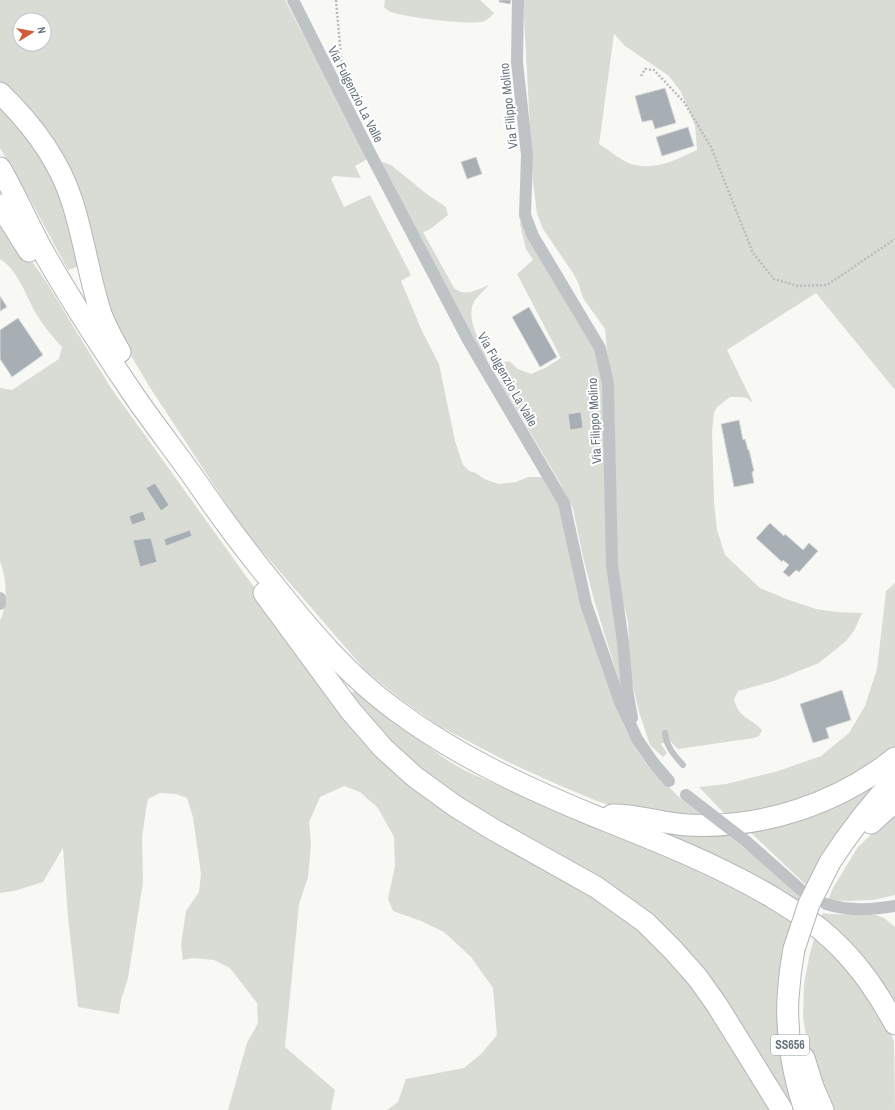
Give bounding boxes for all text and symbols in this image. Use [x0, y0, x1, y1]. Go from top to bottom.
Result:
north arrow [12, 12, 52, 52]
text: N [34, 26, 49, 35]
street label: Via Fulgenzio La Valle [324, 43, 387, 146]
street label: Via Filippo Molino [496, 62, 521, 150]
street label: Via Fulgenzio La Valle [474, 329, 542, 430]
street label: Via Filippo Molino [584, 377, 605, 465]
road number: SS656 [771, 1035, 809, 1055]

